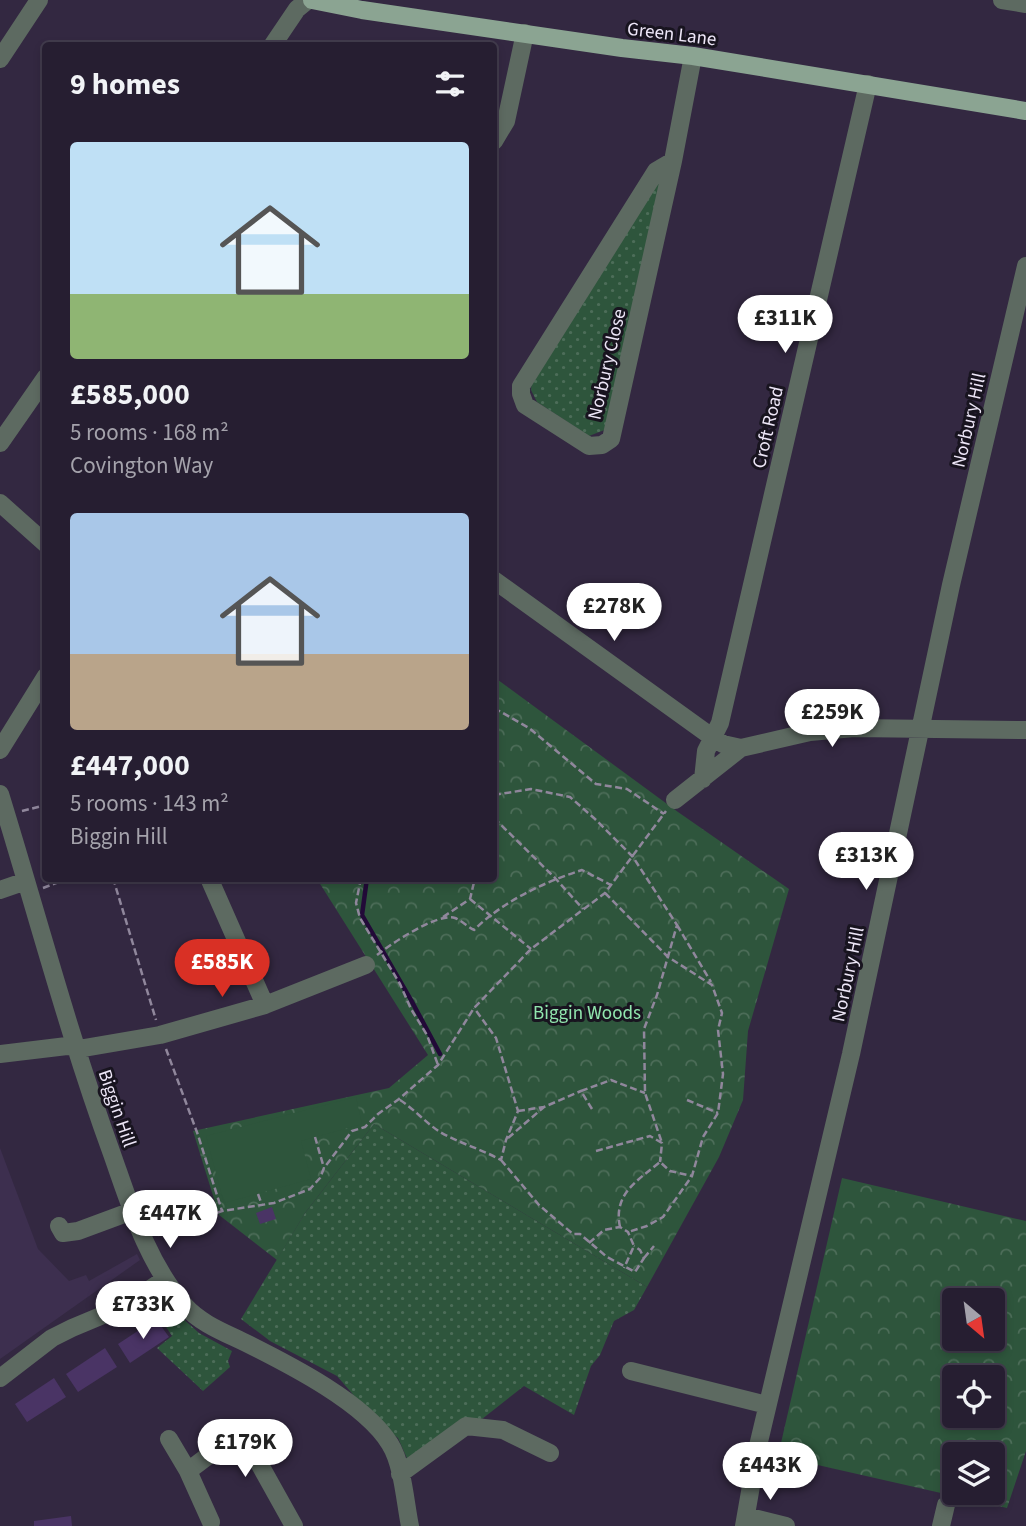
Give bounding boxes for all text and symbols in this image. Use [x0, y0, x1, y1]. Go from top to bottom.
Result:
street label: Green Lane [626, 16, 718, 53]
text: 9 homes [70, 63, 180, 106]
icon: filters [431, 65, 469, 103]
icon: home [207, 187, 333, 313]
pin: £311K [736, 296, 834, 355]
text: £311K [754, 301, 816, 334]
street label: Norbury Close [582, 306, 633, 422]
street label: Norbury Hill [945, 370, 994, 470]
text: £585,000 [70, 373, 190, 416]
street label: Croft Road [746, 384, 791, 471]
text: 5 rooms · 168 m² [70, 416, 229, 449]
text: Covington Way [70, 449, 213, 482]
icon: home [207, 558, 333, 684]
pin: £278K [565, 584, 663, 643]
text: £278K [583, 589, 645, 622]
pin: £259K [783, 690, 881, 749]
text: £259K [801, 695, 863, 728]
text: £447,000 [70, 744, 190, 787]
text: 5 rooms · 143 m² [70, 787, 229, 820]
text: Biggin Hill [70, 820, 168, 853]
pin: £313K [817, 832, 915, 892]
text: £313K [835, 838, 897, 871]
street label: Norbury Hill [825, 924, 872, 1024]
pin: £585K [173, 940, 271, 999]
text: £585K [191, 945, 253, 978]
park label: Biggin Woods [533, 1000, 641, 1027]
street label: Biggin Hill [91, 1066, 143, 1151]
pin: £447K [121, 1190, 219, 1250]
text: £447K [139, 1196, 201, 1229]
pin: £733K [94, 1282, 192, 1341]
text: £733K [112, 1287, 174, 1320]
north arrow [942, 1288, 1004, 1351]
map controls [942, 1288, 1005, 1505]
button: locate [942, 1365, 1005, 1428]
pin: £179K [196, 1420, 294, 1479]
text: £179K [214, 1425, 276, 1458]
pin: £443K [721, 1442, 819, 1502]
button: layers [942, 1442, 1005, 1505]
text: £443K [739, 1448, 801, 1481]

